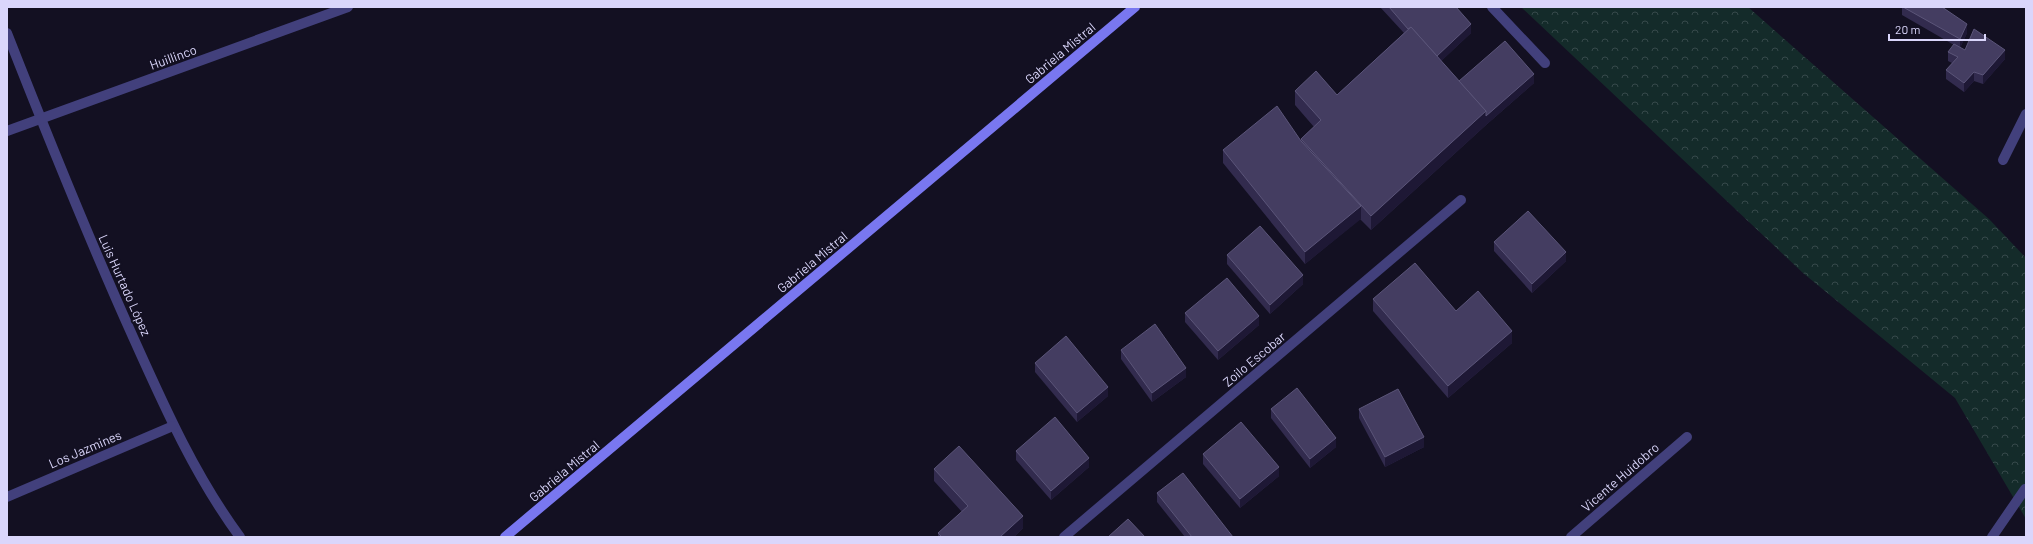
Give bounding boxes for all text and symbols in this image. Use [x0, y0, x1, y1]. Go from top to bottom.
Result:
scale bar [1889, 16, 1985, 42]
street label: Gabriela Mistral [1022, 19, 1098, 87]
text: 20 m [1895, 22, 1921, 36]
street label: Huillinco [147, 41, 199, 73]
street label: Gabriela Mistral [774, 228, 850, 296]
street label: Luis Hurtado López [95, 232, 155, 338]
street label: Zoilo Escobar [1220, 328, 1289, 390]
street label: Los Jazmines [46, 427, 124, 471]
street label: Gabriela Mistral [526, 437, 602, 505]
street label: Vicente Huidobro [1578, 439, 1662, 515]

